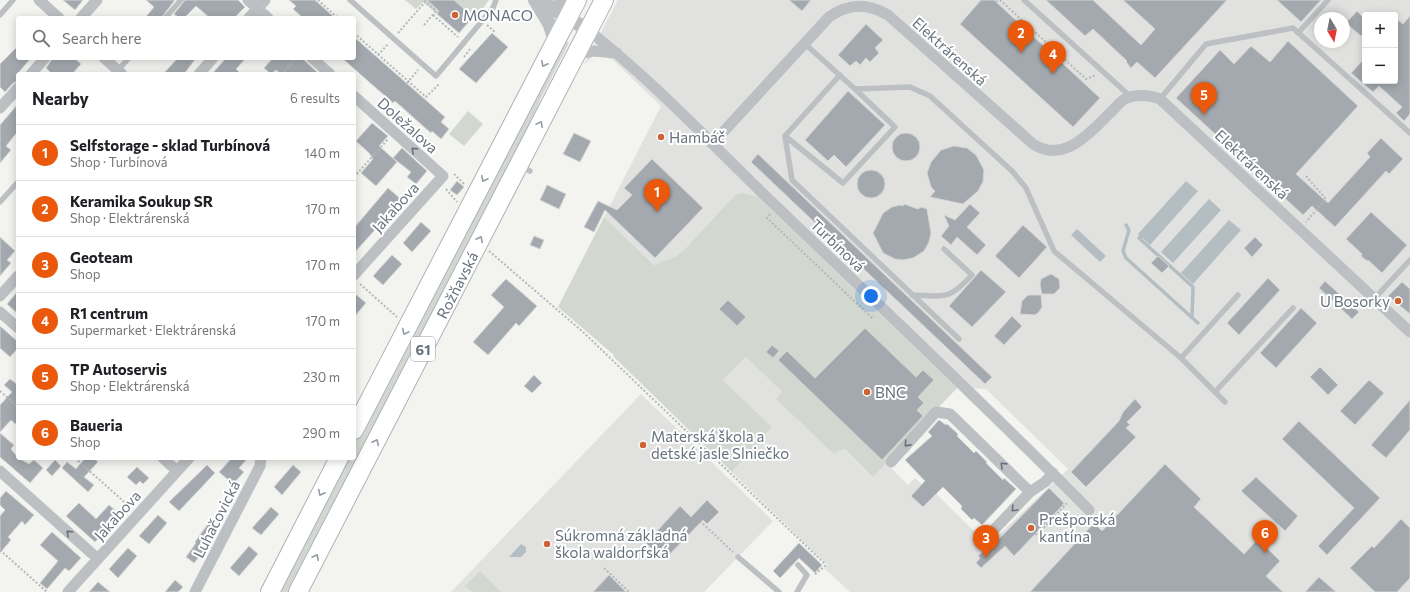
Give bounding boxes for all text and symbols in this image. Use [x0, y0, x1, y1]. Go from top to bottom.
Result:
place label: MONACO [463, 6, 533, 24]
marker: MONACO [450, 10, 460, 20]
north arrow [1314, 12, 1350, 48]
map controls [1362, 12, 1398, 84]
button: + [1362, 12, 1398, 48]
street label: Elektrárenská [909, 13, 991, 89]
search box [16, 16, 356, 60]
pin: 2 [1008, 20, 1034, 53]
icon: search [30, 27, 52, 49]
text: Search here [62, 29, 141, 47]
pin: 4 [1040, 41, 1066, 74]
button: − [1362, 48, 1398, 84]
one-way arrow [541, 60, 549, 67]
pin: 5 [1191, 82, 1217, 115]
text: Nearby [32, 88, 89, 109]
text: 6 results [290, 90, 340, 106]
street label: Doležalova [374, 93, 442, 157]
one-way arrow [535, 121, 543, 128]
street label: Elektrárenská [1212, 126, 1292, 202]
place label: Hambáč [669, 128, 725, 146]
marker: Hambáč [656, 132, 666, 142]
text: Selfstorage - sklad Turbínová [70, 136, 270, 154]
text: 1 [42, 145, 48, 161]
text: 140 m [304, 145, 340, 161]
one-way arrow [411, 148, 418, 155]
text: Shop · Turbínová [70, 154, 168, 170]
one-way arrow [481, 175, 489, 182]
street label: Jakabova [368, 178, 422, 236]
pin: 1 [644, 179, 670, 212]
text: Keramika Soukup SR [70, 192, 213, 210]
text: 2 [41, 201, 49, 217]
text: 170 m [305, 201, 340, 217]
text: Shop · Elektrárenská [70, 210, 190, 226]
street label: Turbínová [807, 215, 869, 275]
one-way arrow [476, 236, 483, 244]
text: Geoteam [70, 248, 133, 266]
street label: Rožňavská [433, 249, 481, 321]
text: 3 [41, 257, 49, 273]
text: 170 m [305, 257, 340, 273]
text: Shop [70, 266, 101, 282]
your location [861, 286, 881, 306]
place label: U Bosorky [1320, 292, 1390, 310]
marker: U Bosorky [1393, 296, 1403, 306]
text: R1 centrum [70, 304, 148, 322]
text: 4 [41, 313, 49, 329]
text: 170 m [305, 313, 340, 329]
text: Supermarket · Elektrárenská [70, 322, 236, 338]
one-way arrow [402, 327, 410, 335]
road number: 61 [411, 337, 435, 361]
text: TP Autoservis [70, 360, 167, 378]
text: 5 [41, 369, 49, 385]
text: 230 m [303, 369, 340, 385]
text: Shop · Elektrárenská [70, 378, 190, 394]
place label: BNC [875, 383, 906, 401]
marker: BNC [862, 387, 872, 397]
text: Baueria [70, 416, 123, 434]
text: 6 [41, 425, 49, 441]
text: 290 m [303, 425, 340, 441]
place label: Materská škola a detské jasle Slniečko [651, 427, 789, 462]
text: Shop [70, 434, 101, 450]
one-way arrow [371, 439, 378, 446]
one-way arrow [905, 439, 912, 447]
marker: Materská škola a detské jasle Slniečko [638, 440, 648, 450]
one-way arrow [1000, 462, 1008, 470]
street label: Luhačovická [189, 477, 243, 561]
street label: Jakabova [90, 486, 144, 544]
one-way arrow [319, 488, 326, 496]
one-way arrow [1011, 504, 1019, 512]
place label: Prešporská kantína [1039, 510, 1115, 545]
pin: 6 [1252, 520, 1278, 553]
marker: Prešporská kantína [1026, 523, 1036, 533]
pin: 3 [973, 525, 999, 558]
place label: Súkromná základná škola waldorfská [555, 526, 687, 561]
one-way arrow [66, 531, 73, 538]
marker: Súkromná základná škola waldorfská [542, 539, 552, 549]
one-way arrow [311, 554, 319, 562]

